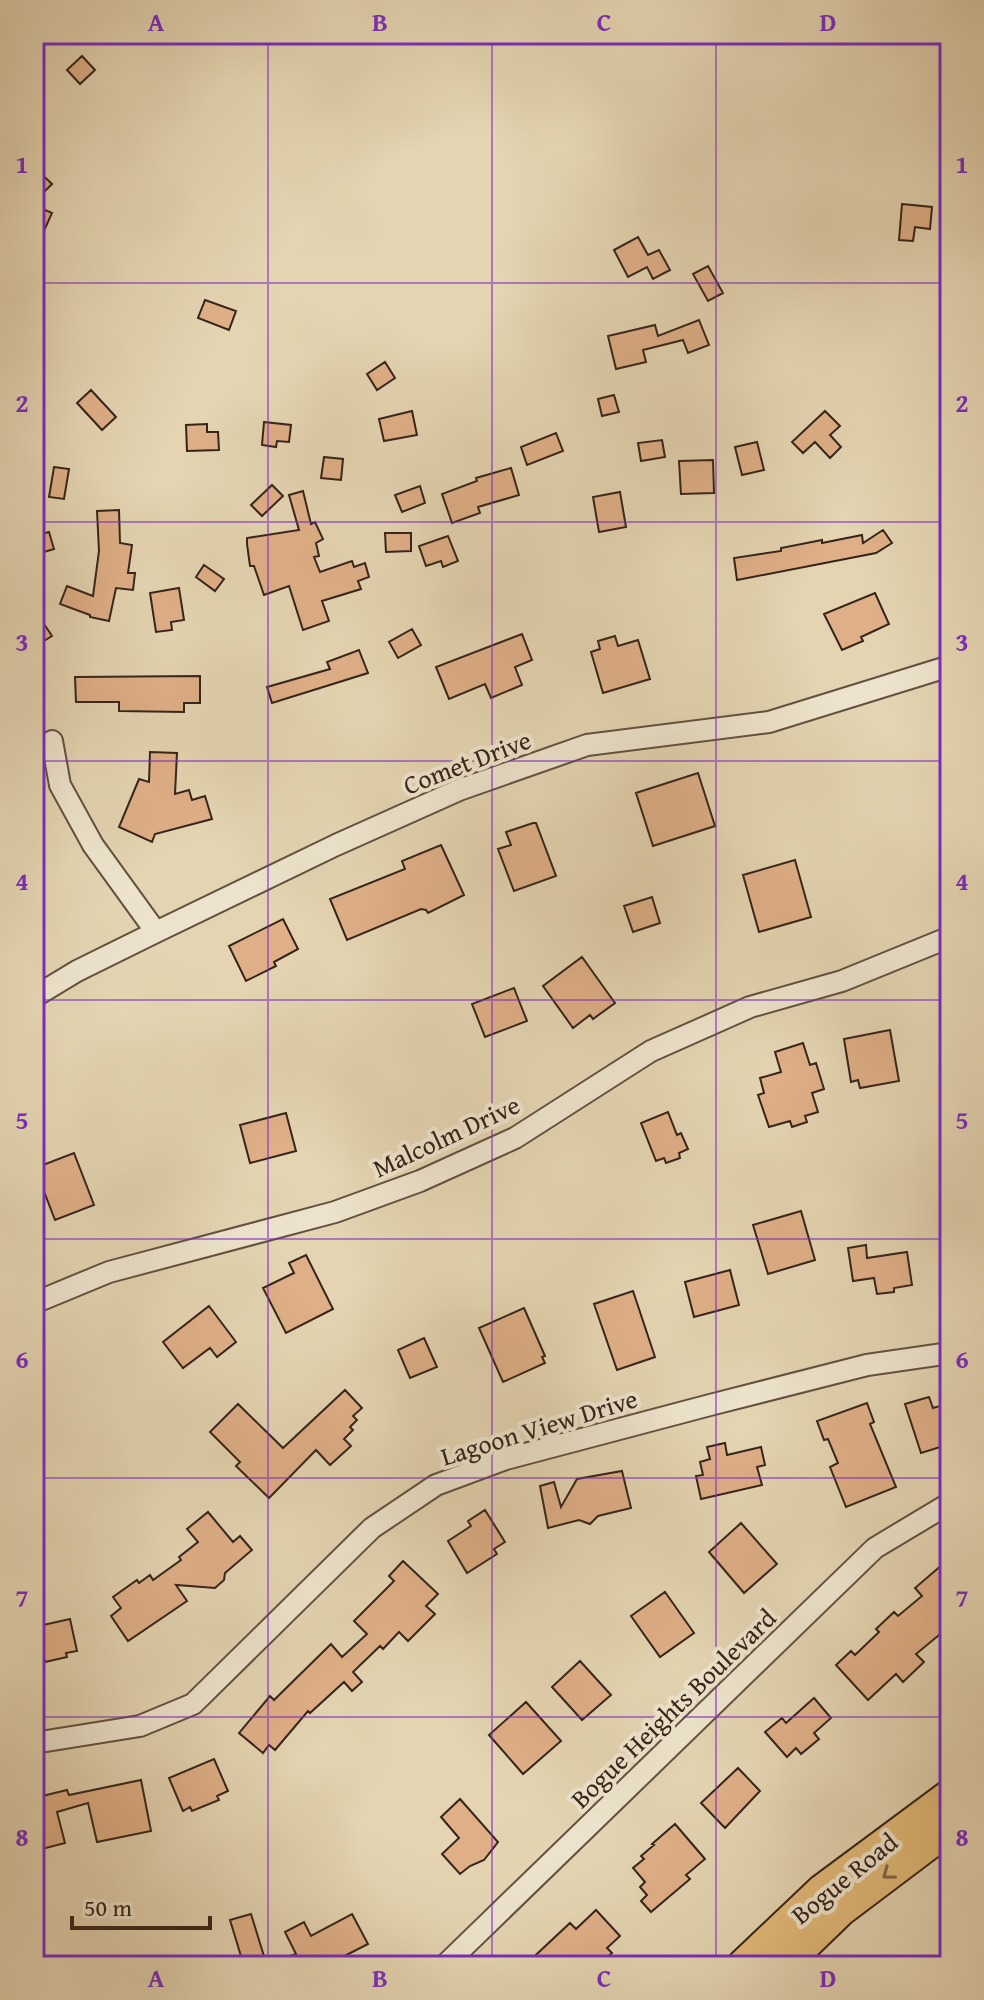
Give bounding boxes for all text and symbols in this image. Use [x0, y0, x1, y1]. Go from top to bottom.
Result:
text: A [148, 2, 165, 41]
text: B [372, 2, 388, 41]
text: C [597, 2, 611, 41]
text: D [820, 2, 836, 41]
text: 1 [15, 144, 29, 183]
text: 1 [955, 144, 969, 183]
text: 2 [15, 383, 29, 422]
text: 2 [955, 383, 969, 422]
text: 3 [15, 622, 29, 661]
text: 3 [955, 622, 969, 661]
street label: Comet Drive [397, 720, 537, 804]
text: 4 [15, 861, 29, 900]
text: 4 [955, 861, 969, 900]
street label: Malcolm Drive [366, 1085, 526, 1187]
text: 5 [15, 1100, 29, 1139]
text: 5 [955, 1100, 969, 1139]
text: 6 [15, 1339, 29, 1378]
text: 6 [955, 1339, 969, 1378]
street label: Lagoon View Drive [436, 1379, 642, 1475]
text: 7 [15, 1578, 29, 1617]
text: 7 [955, 1578, 969, 1617]
street label: Bogue Heights Boulevard [561, 1599, 785, 1817]
text: 8 [15, 1817, 29, 1856]
text: 8 [955, 1817, 969, 1856]
street label: Bogue Road [782, 1823, 906, 1933]
one-way arrow [882, 1865, 896, 1879]
scale bar [72, 1880, 210, 1930]
text: 50 m [84, 1890, 132, 1925]
text: A [148, 1958, 165, 1997]
text: B [372, 1958, 388, 1997]
text: C [597, 1958, 611, 1997]
text: D [820, 1958, 836, 1997]

